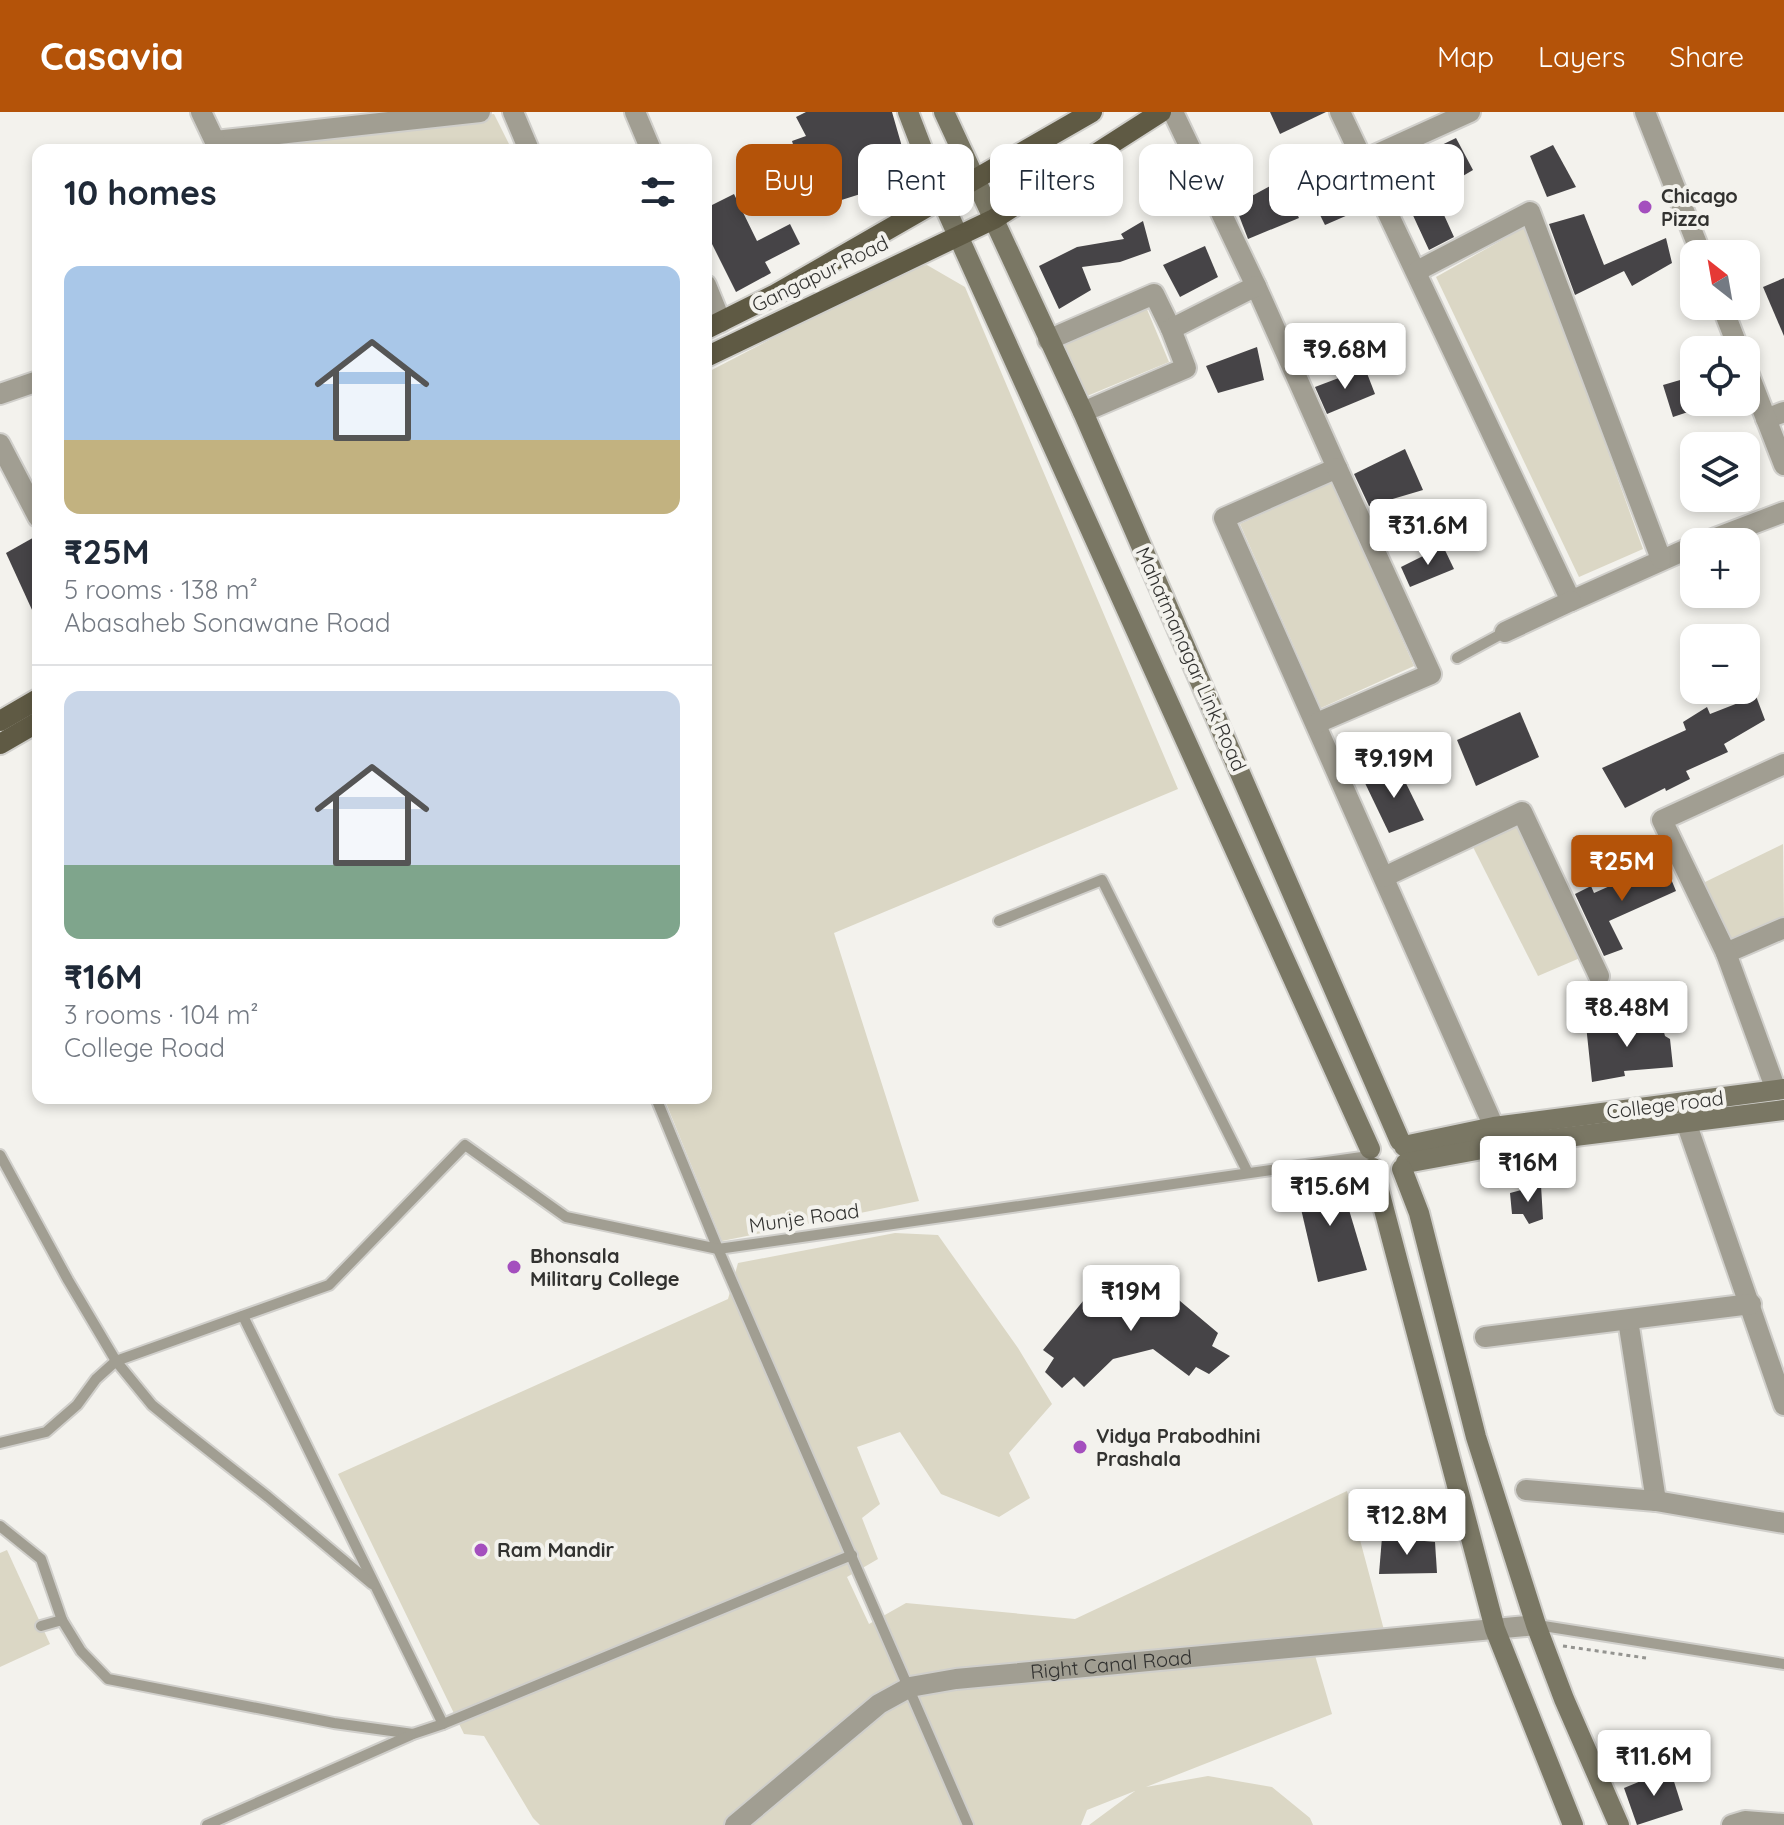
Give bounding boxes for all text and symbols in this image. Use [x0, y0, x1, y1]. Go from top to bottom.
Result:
text: Casavia [40, 32, 184, 80]
text: Map [1437, 39, 1494, 74]
text: Layers [1538, 39, 1625, 74]
text: Share [1669, 39, 1744, 74]
chip: Buy [736, 144, 842, 216]
chip: Rent [858, 144, 974, 216]
chip: Filters [990, 144, 1123, 216]
chip: New [1139, 144, 1253, 216]
chip: Apartment [1269, 144, 1464, 216]
icon: filters [636, 170, 680, 214]
text: 10 homes [64, 171, 217, 214]
place label: Chicago Pizza [1661, 183, 1738, 231]
marker: Chicago Pizza [1636, 198, 1654, 216]
street label: Gangapur Road [748, 230, 892, 317]
north arrow [1680, 240, 1760, 320]
map controls [1680, 240, 1760, 704]
icon: home [300, 318, 444, 462]
pin: ₹9.68M [1280, 323, 1410, 391]
text: ₹9.68M [1303, 332, 1387, 365]
button: locate [1680, 336, 1760, 416]
button: layers [1680, 432, 1760, 512]
pin: ₹31.6M [1363, 499, 1493, 567]
text: ₹31.6M [1388, 508, 1468, 541]
button: + [1680, 528, 1760, 608]
text: ₹25M [64, 530, 150, 573]
street label: Mahatmanagar Link Road [1131, 543, 1252, 775]
text: 5 rooms · 138 m² [64, 573, 258, 606]
text: Abasaheb Sonawane Road [64, 606, 390, 639]
button: − [1680, 624, 1760, 704]
pin: ₹9.19M [1329, 732, 1459, 800]
text: ₹9.19M [1354, 741, 1434, 774]
icon: home [300, 743, 444, 887]
pin: ₹25M [1575, 835, 1669, 903]
text: ₹25M [1589, 844, 1655, 877]
text: ₹16M [64, 955, 143, 998]
pin: ₹8.48M [1562, 981, 1692, 1049]
text: ₹8.48M [1584, 990, 1670, 1023]
text: 3 rooms · 104 m² [64, 998, 259, 1031]
text: College Road [64, 1031, 225, 1064]
street label: College road [1605, 1085, 1725, 1124]
pin: ₹16M [1481, 1136, 1575, 1204]
text: ₹16M [1498, 1145, 1558, 1178]
pin: ₹15.6M [1265, 1160, 1395, 1228]
text: ₹15.6M [1290, 1169, 1370, 1202]
street label: Munje Road [747, 1197, 861, 1238]
place label: Bhonsala Military College [530, 1243, 679, 1291]
marker: Bhonsala Military College [505, 1258, 523, 1276]
pin: ₹19M [1084, 1265, 1178, 1333]
text: ₹19M [1101, 1274, 1161, 1307]
place label: Vidya Prabodhini Prashala [1096, 1423, 1260, 1471]
marker: Vidya Prabodhini Prashala [1071, 1438, 1089, 1456]
pin: ₹12.8M [1342, 1489, 1472, 1557]
text: ₹12.8M [1366, 1498, 1448, 1531]
place label: Ram Mandir [497, 1537, 615, 1562]
marker: Ram Mandir [472, 1541, 490, 1559]
street label: Right Canal Road [1029, 1644, 1193, 1684]
pin: ₹11.6M [1589, 1730, 1719, 1798]
text: ₹11.6M [1616, 1739, 1692, 1772]

